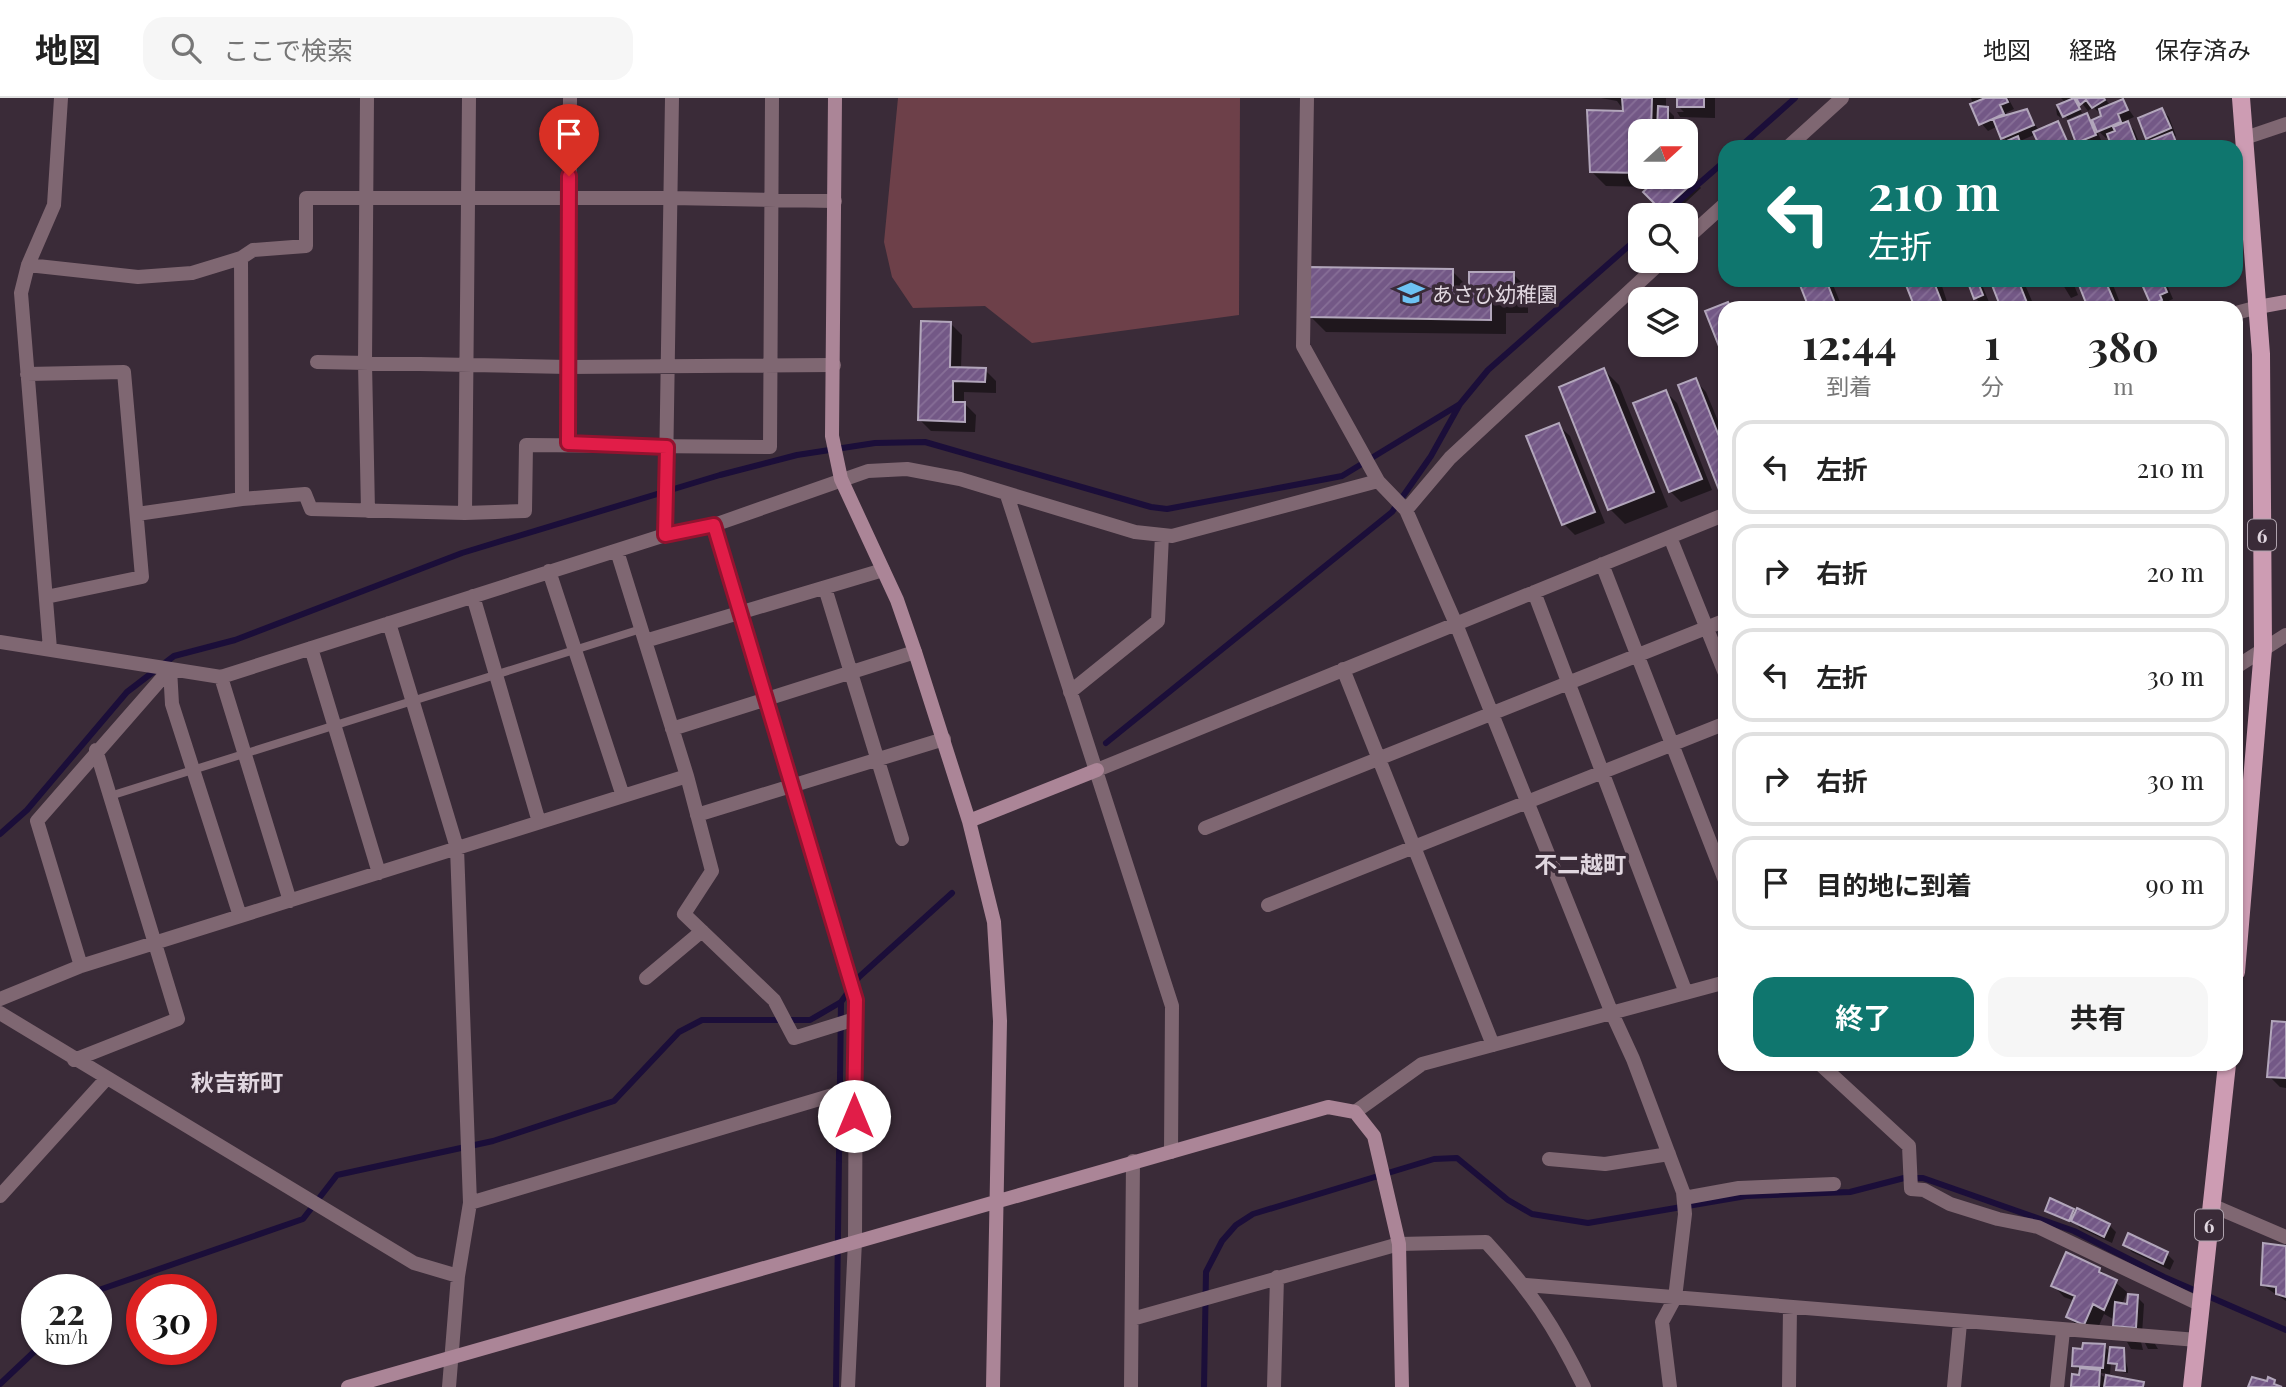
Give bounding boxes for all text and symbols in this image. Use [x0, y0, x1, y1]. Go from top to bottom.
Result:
search box [143, 17, 633, 80]
text: 地図 [35, 26, 101, 70]
icon: search [167, 29, 205, 67]
text: ここで検索 [223, 32, 353, 67]
text: 地図 [1983, 33, 2031, 65]
text: 経路 [2069, 33, 2117, 65]
text: 保存済み [2155, 33, 2251, 65]
pin [539, 104, 599, 176]
icon: arrive [550, 115, 588, 153]
north arrow [1628, 119, 1698, 189]
map controls [1628, 119, 1698, 357]
text: 210 m [1868, 158, 2000, 223]
icon: left [1753, 168, 1844, 259]
button: search [1628, 203, 1698, 273]
text: 左折 [1868, 223, 1932, 266]
school or university icon: あさひ幼稚園 [1396, 278, 1426, 308]
place label: あさひ幼稚園 [1432, 279, 1558, 307]
button: layers [1628, 287, 1698, 357]
text: 12:44 [1802, 315, 1897, 371]
text: 1 [1984, 315, 2000, 371]
text: 380 [2088, 317, 2159, 373]
text: 到着 [1826, 370, 1872, 401]
text: 分 [1981, 370, 2004, 401]
text: m [2113, 370, 2134, 401]
icon: left [1757, 448, 1795, 486]
text: 210 m [2137, 450, 2204, 485]
text: 左折 [1816, 451, 1868, 486]
road number: 6 [2248, 520, 2276, 550]
icon: right [1757, 552, 1795, 590]
text: 20 m [2146, 554, 2204, 589]
text: 右折 [1816, 555, 1868, 590]
icon: left [1757, 656, 1795, 694]
text: 30 m [2147, 658, 2204, 693]
text: 左折 [1816, 659, 1868, 694]
icon: right [1757, 760, 1795, 798]
text: 30 m [2147, 762, 2204, 797]
text: 右折 [1816, 763, 1868, 798]
district label: 不二越町 [1534, 848, 1626, 879]
icon: arrive [1757, 864, 1795, 902]
text: 90 m [2146, 866, 2204, 901]
text: 目的地に到着 [1816, 867, 1972, 902]
button: 終了 [1753, 977, 1974, 1057]
button: 共有 [1988, 977, 2208, 1057]
district label: 秋吉新町 [191, 1066, 283, 1097]
position arrow [817, 1079, 891, 1153]
road number: 6 [2195, 1210, 2223, 1240]
speed limit sign: 30 [126, 1274, 217, 1365]
text: 22 [48, 1287, 85, 1334]
text: km/h [45, 1325, 88, 1349]

